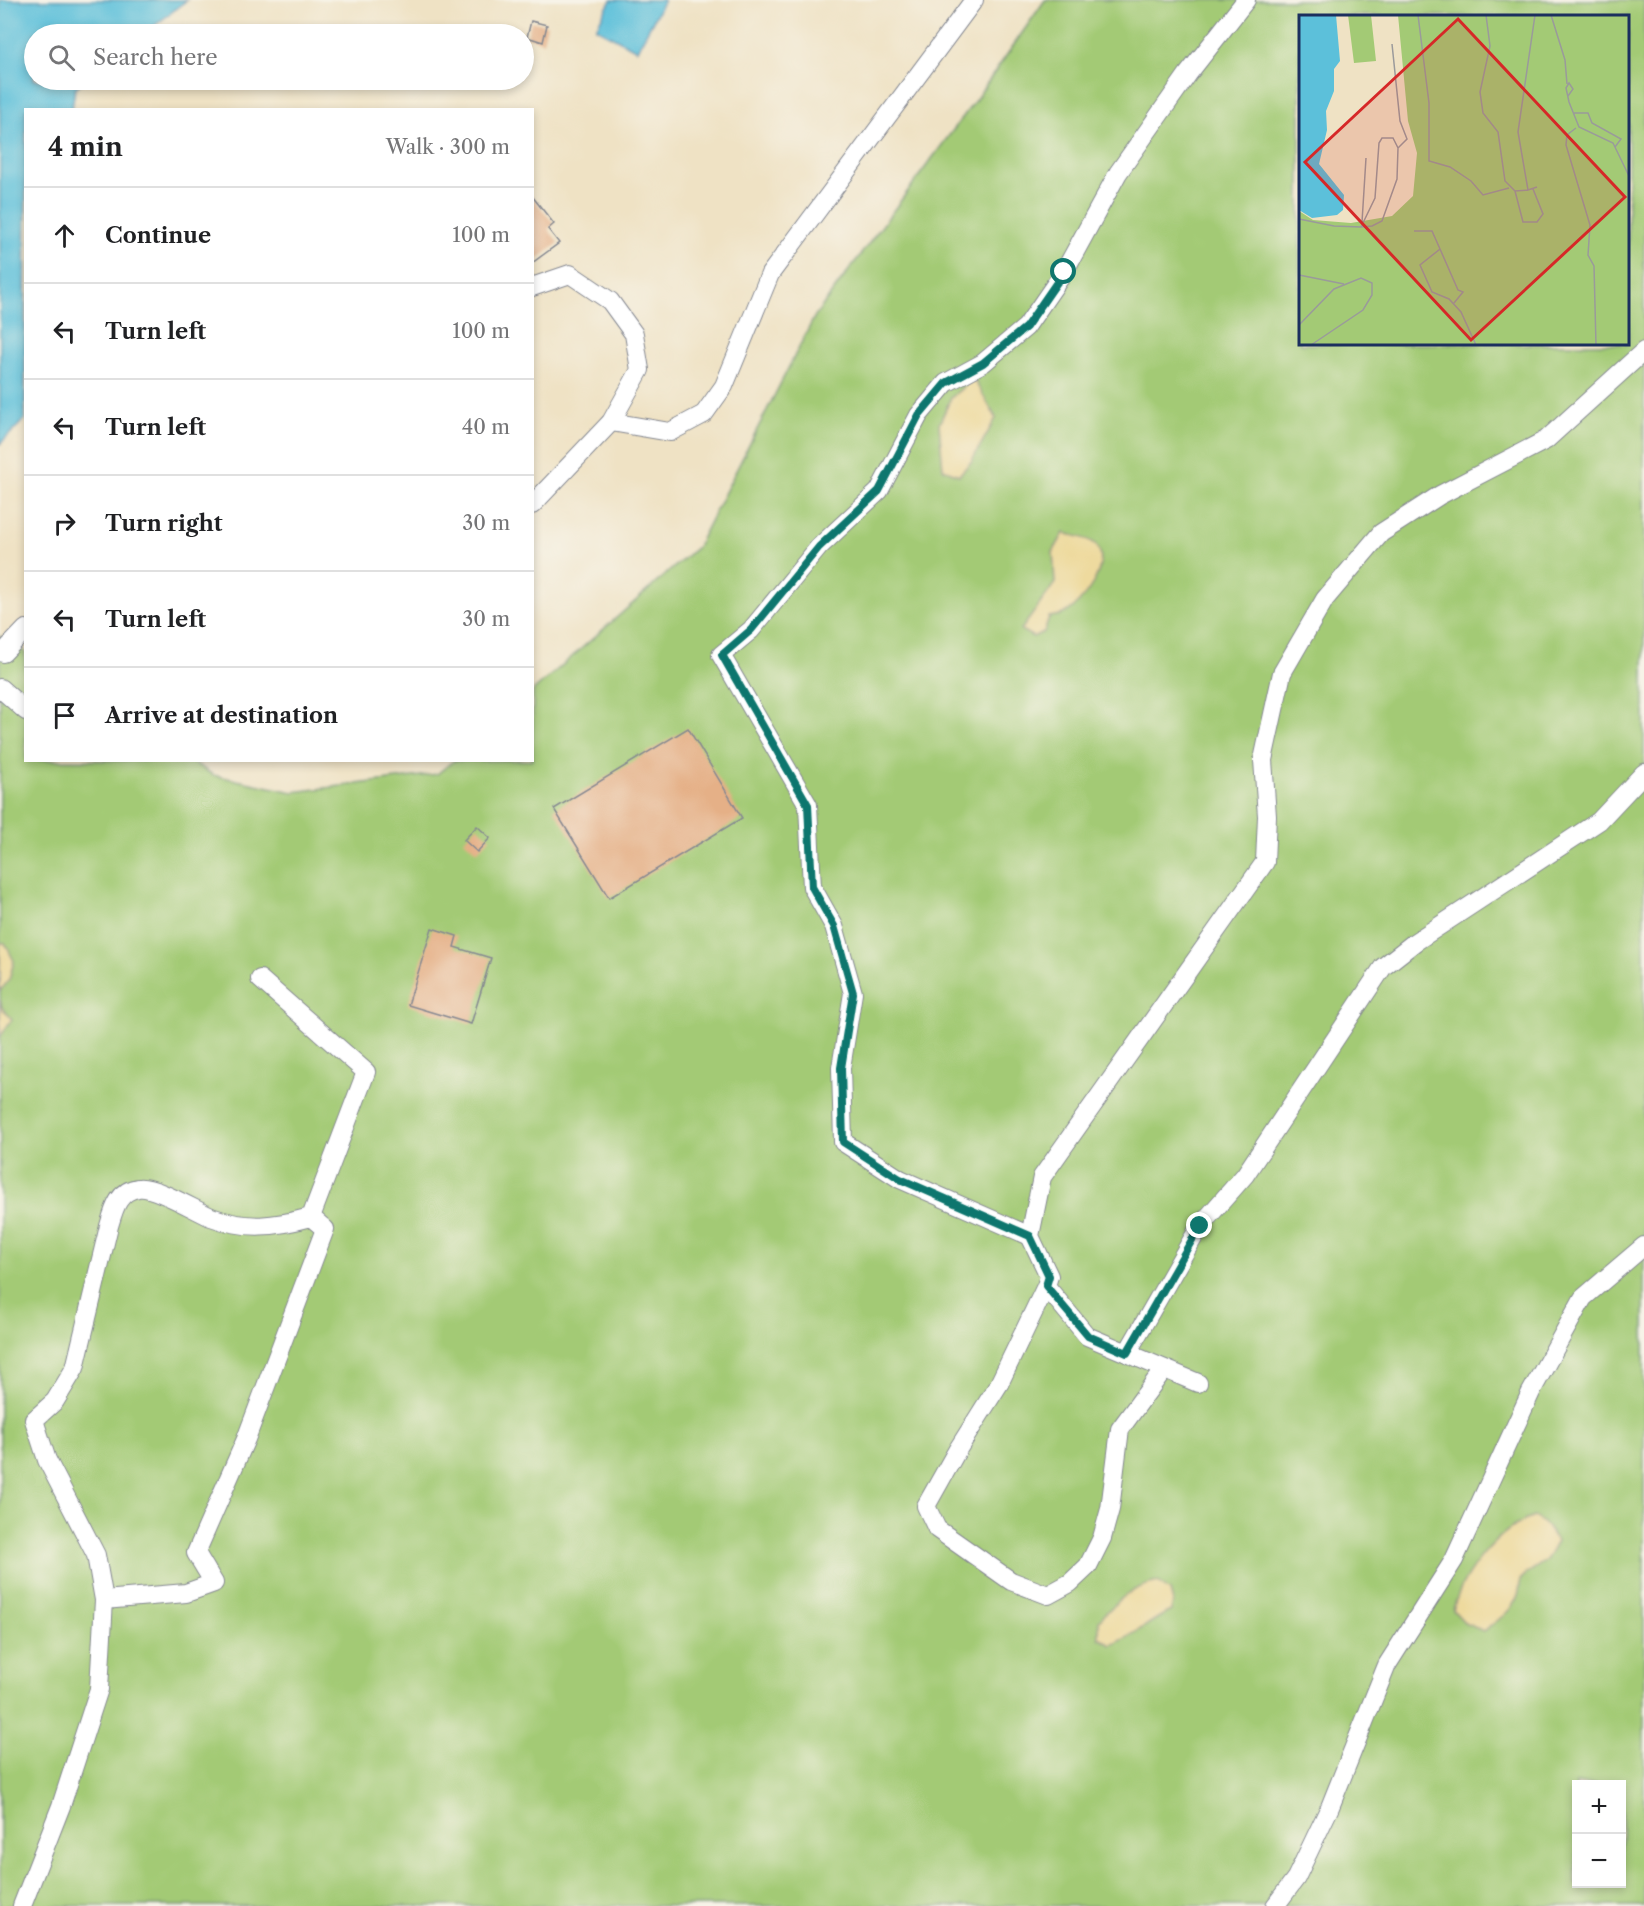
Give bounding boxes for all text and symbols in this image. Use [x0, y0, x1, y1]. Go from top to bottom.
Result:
inset map [1299, 15, 1629, 345]
search box [24, 24, 534, 90]
icon: search [45, 41, 78, 74]
text: Search here [93, 44, 218, 71]
text: 4 min [48, 131, 123, 163]
text: Walk · 300 m [386, 135, 510, 159]
icon: ahead [48, 219, 81, 252]
text: Continue [105, 222, 211, 249]
text: 100 m [452, 223, 510, 247]
route start [1050, 258, 1076, 284]
icon: left [48, 315, 81, 348]
text: Turn left [105, 318, 206, 345]
text: 100 m [452, 319, 510, 343]
icon: left [48, 411, 81, 444]
text: Turn left [105, 414, 206, 441]
text: 40 m [462, 415, 510, 439]
icon: right [48, 507, 81, 540]
text: Turn right [105, 510, 223, 537]
text: 30 m [462, 511, 510, 535]
icon: left [48, 603, 81, 636]
text: Turn left [105, 606, 206, 633]
text: 30 m [462, 607, 510, 631]
icon: arrive [48, 699, 81, 732]
text: Arrive at destination [105, 702, 338, 729]
route end [1186, 1212, 1212, 1238]
map controls [1572, 1780, 1626, 1888]
button: + [1572, 1780, 1626, 1834]
button: − [1572, 1834, 1626, 1888]

